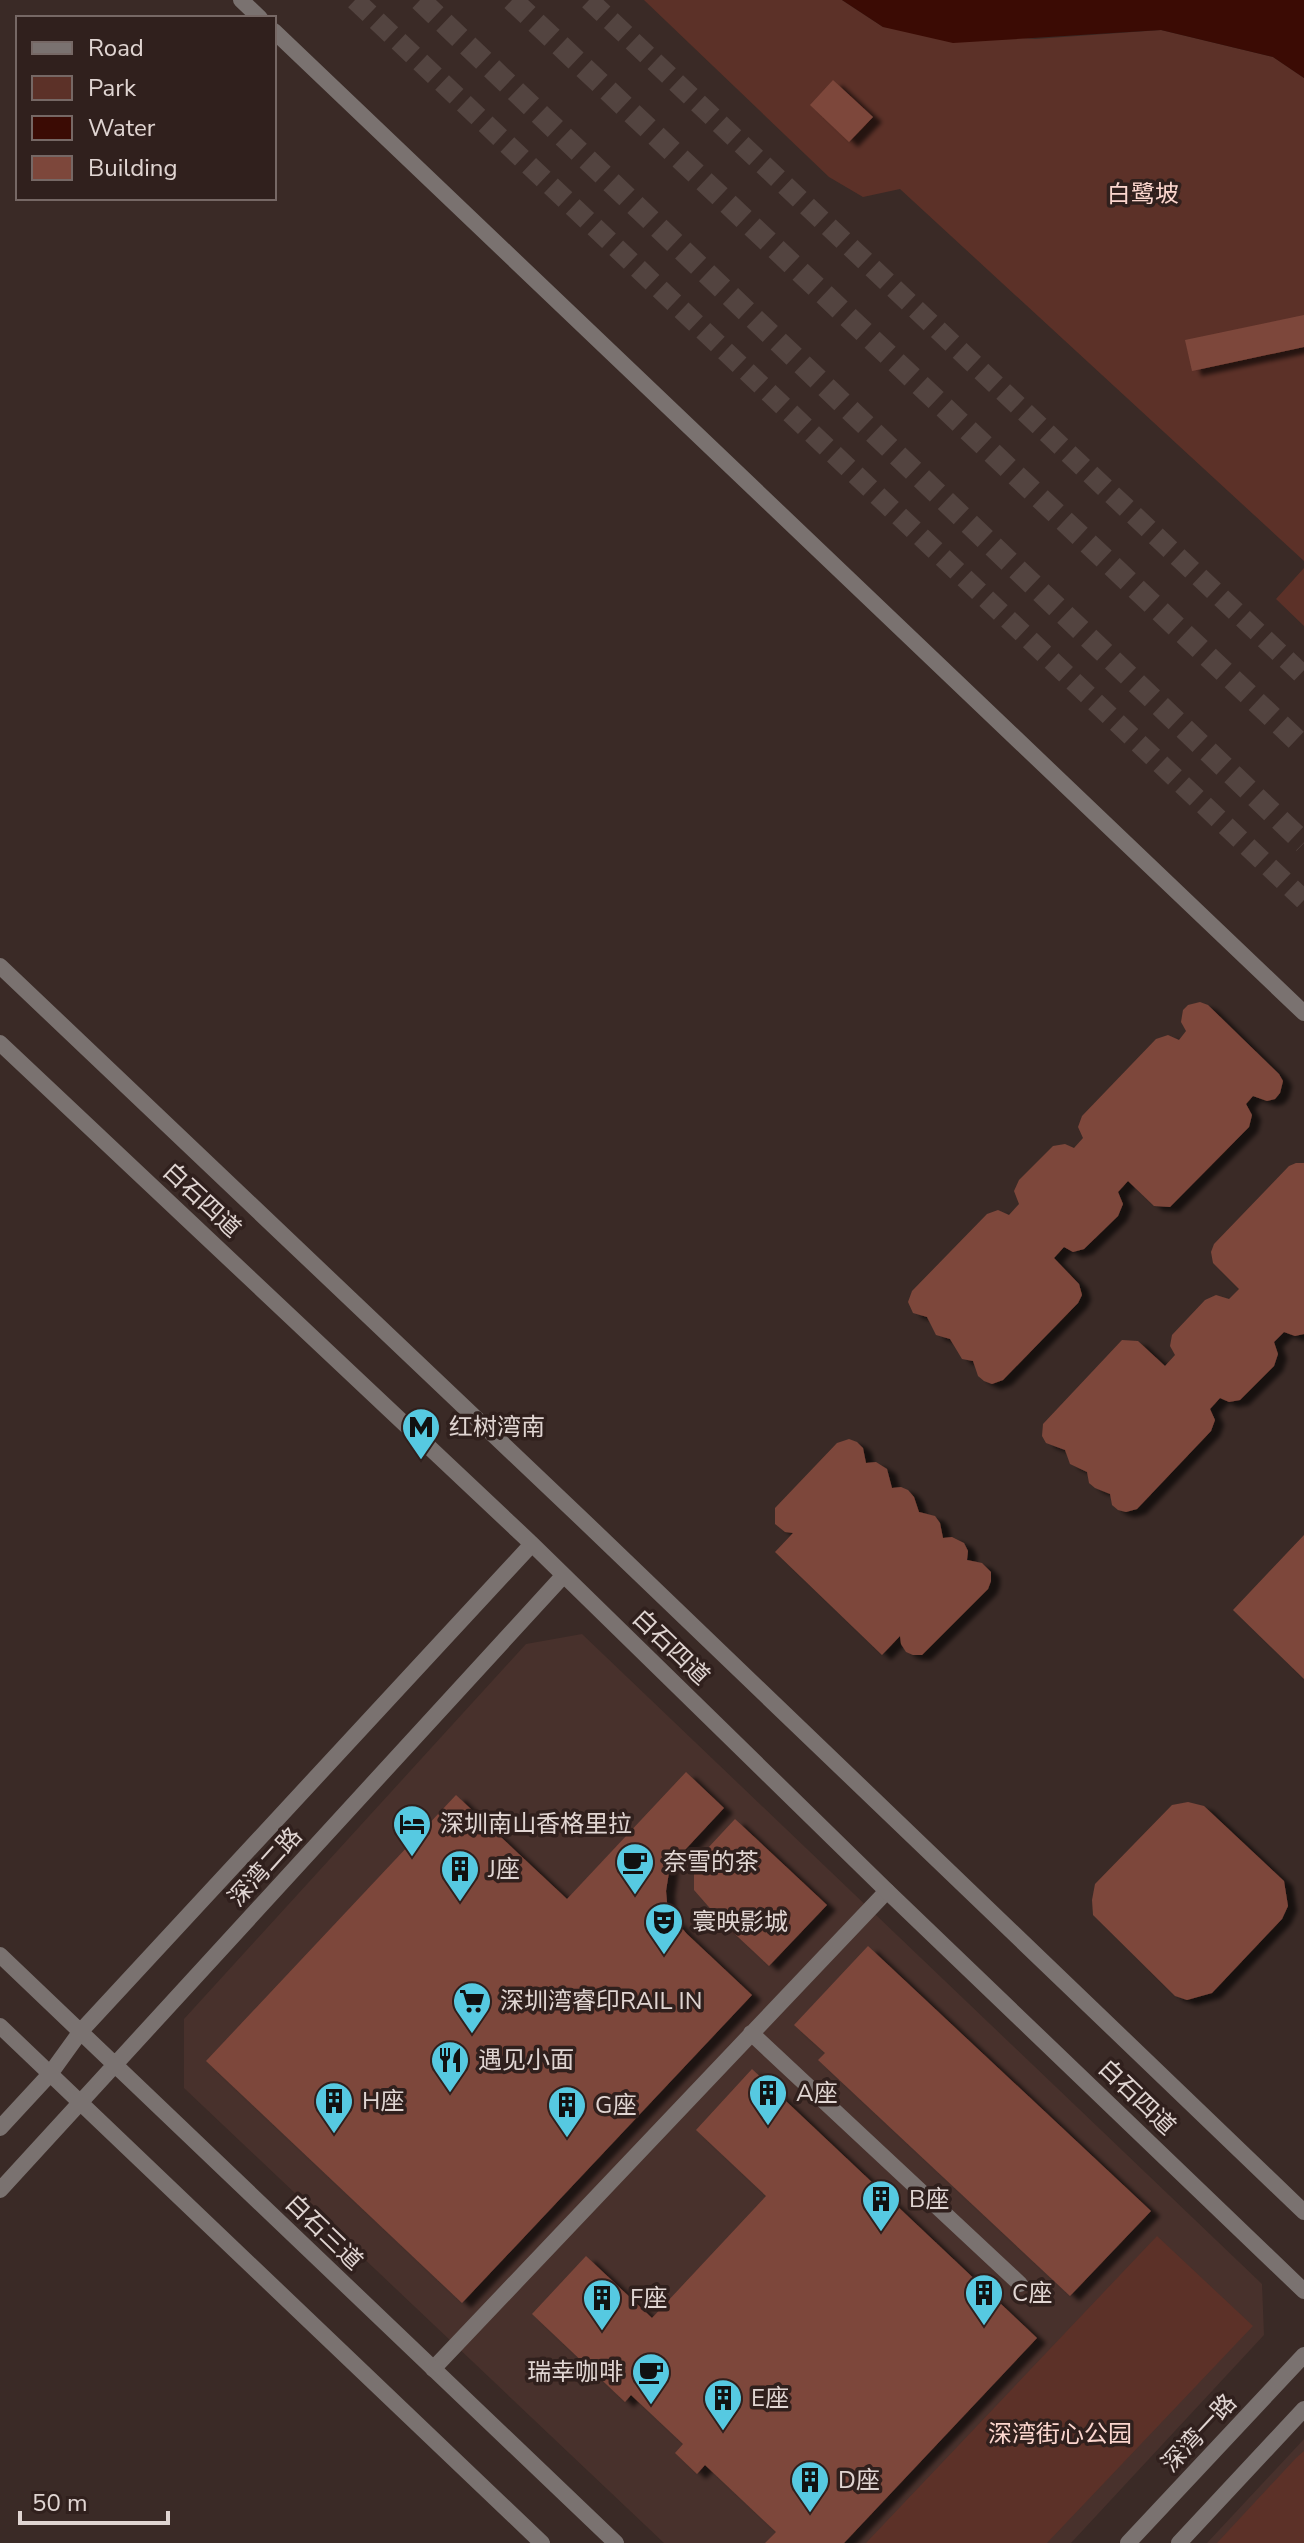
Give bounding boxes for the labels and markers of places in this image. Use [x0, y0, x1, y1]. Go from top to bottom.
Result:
metro station icon: 红树湾南 [400, 1406, 442, 1461]
place label: 红树湾南 [449, 1411, 545, 1443]
hotel icon: 深圳南山香格里拉 [391, 1803, 433, 1858]
place label: 深圳南山香格里拉 [440, 1808, 632, 1840]
cafe icon: 奈雪的茶 [614, 1841, 656, 1896]
place label: 奈雪的茶 [663, 1846, 759, 1878]
building icon: J座 [439, 1848, 481, 1903]
place label: J座 [487, 1853, 520, 1885]
theatre icon: 寰映影城 [643, 1901, 685, 1956]
place label: 寰映影城 [692, 1906, 788, 1938]
supermarket icon: 深圳湾睿印RAIL IN [451, 1980, 493, 2035]
place label: 深圳湾睿印RAIL IN [500, 1985, 703, 2017]
restaurant icon: 遇见小面 [429, 2039, 471, 2094]
place label: 遇见小面 [478, 2044, 574, 2076]
building icon: A座 [747, 2072, 789, 2127]
place label: A座 [796, 2077, 838, 2109]
building icon: H座 [313, 2080, 355, 2135]
building icon: G座 [546, 2084, 588, 2139]
place label: H座 [362, 2085, 404, 2117]
place label: G座 [595, 2089, 636, 2121]
building icon: B座 [860, 2178, 902, 2233]
place label: B座 [909, 2183, 949, 2215]
building icon: C座 [963, 2272, 1005, 2327]
building icon: F座 [581, 2277, 623, 2332]
place label: C座 [1012, 2277, 1052, 2309]
place label: F座 [630, 2282, 667, 2314]
cafe icon: 瑞幸咖啡 [630, 2351, 672, 2406]
place label: 瑞幸咖啡 [527, 2356, 623, 2388]
building icon: E座 [702, 2377, 744, 2432]
place label: E座 [751, 2382, 789, 2414]
building icon: D座 [789, 2459, 831, 2514]
place label: D座 [838, 2464, 880, 2496]

